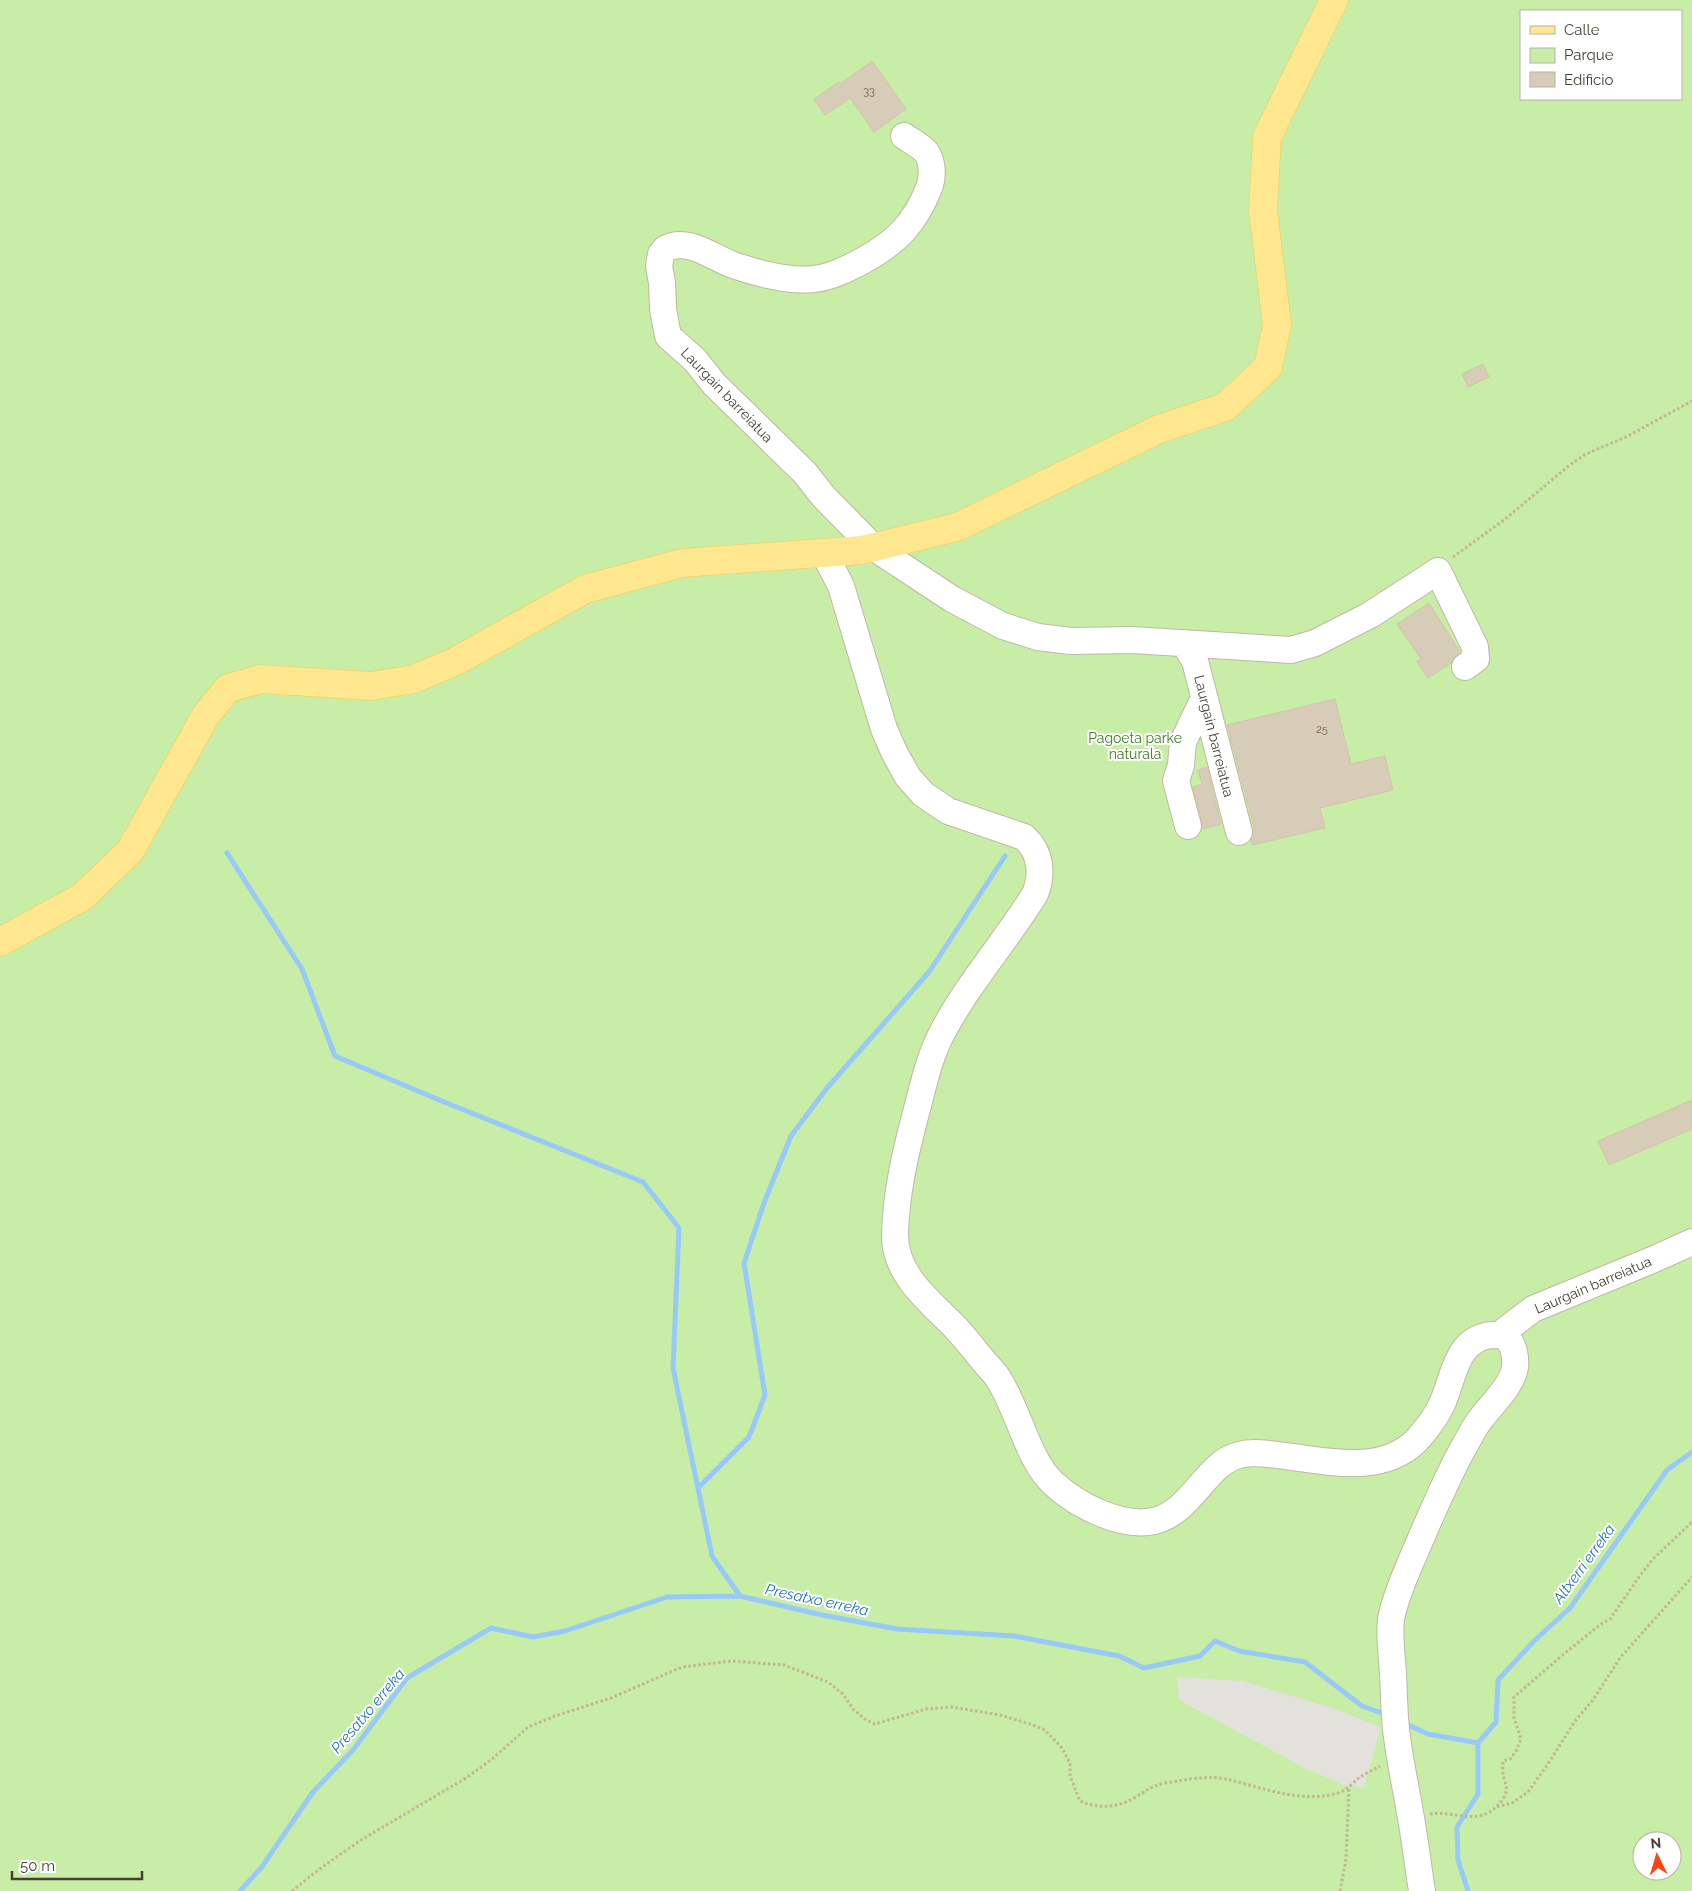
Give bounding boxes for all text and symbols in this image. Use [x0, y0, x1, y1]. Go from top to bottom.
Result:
legend [1520, 10, 1682, 100]
text: Calle [1564, 21, 1600, 39]
text: Parque [1564, 46, 1614, 64]
text: Edificio [1564, 71, 1614, 89]
house number: 33 [863, 85, 875, 98]
street label: Laurgain barreiatua [678, 344, 776, 446]
street label: Laurgain barreiatua [1191, 673, 1237, 799]
house number: 25 [1316, 723, 1328, 736]
park label: Pagoeta parke naturala [1088, 730, 1182, 762]
street label: Laurgain barreiatua [1532, 1253, 1654, 1317]
water label: Altxerri erreka [1549, 1521, 1619, 1608]
water label: Presatxo erreka [764, 1580, 870, 1620]
water label: Presatxo erreka [327, 1665, 409, 1757]
north arrow [1632, 1831, 1682, 1881]
text: N [1650, 1835, 1662, 1851]
scale bar [12, 1848, 142, 1880]
text: 50 m [20, 1857, 55, 1875]

